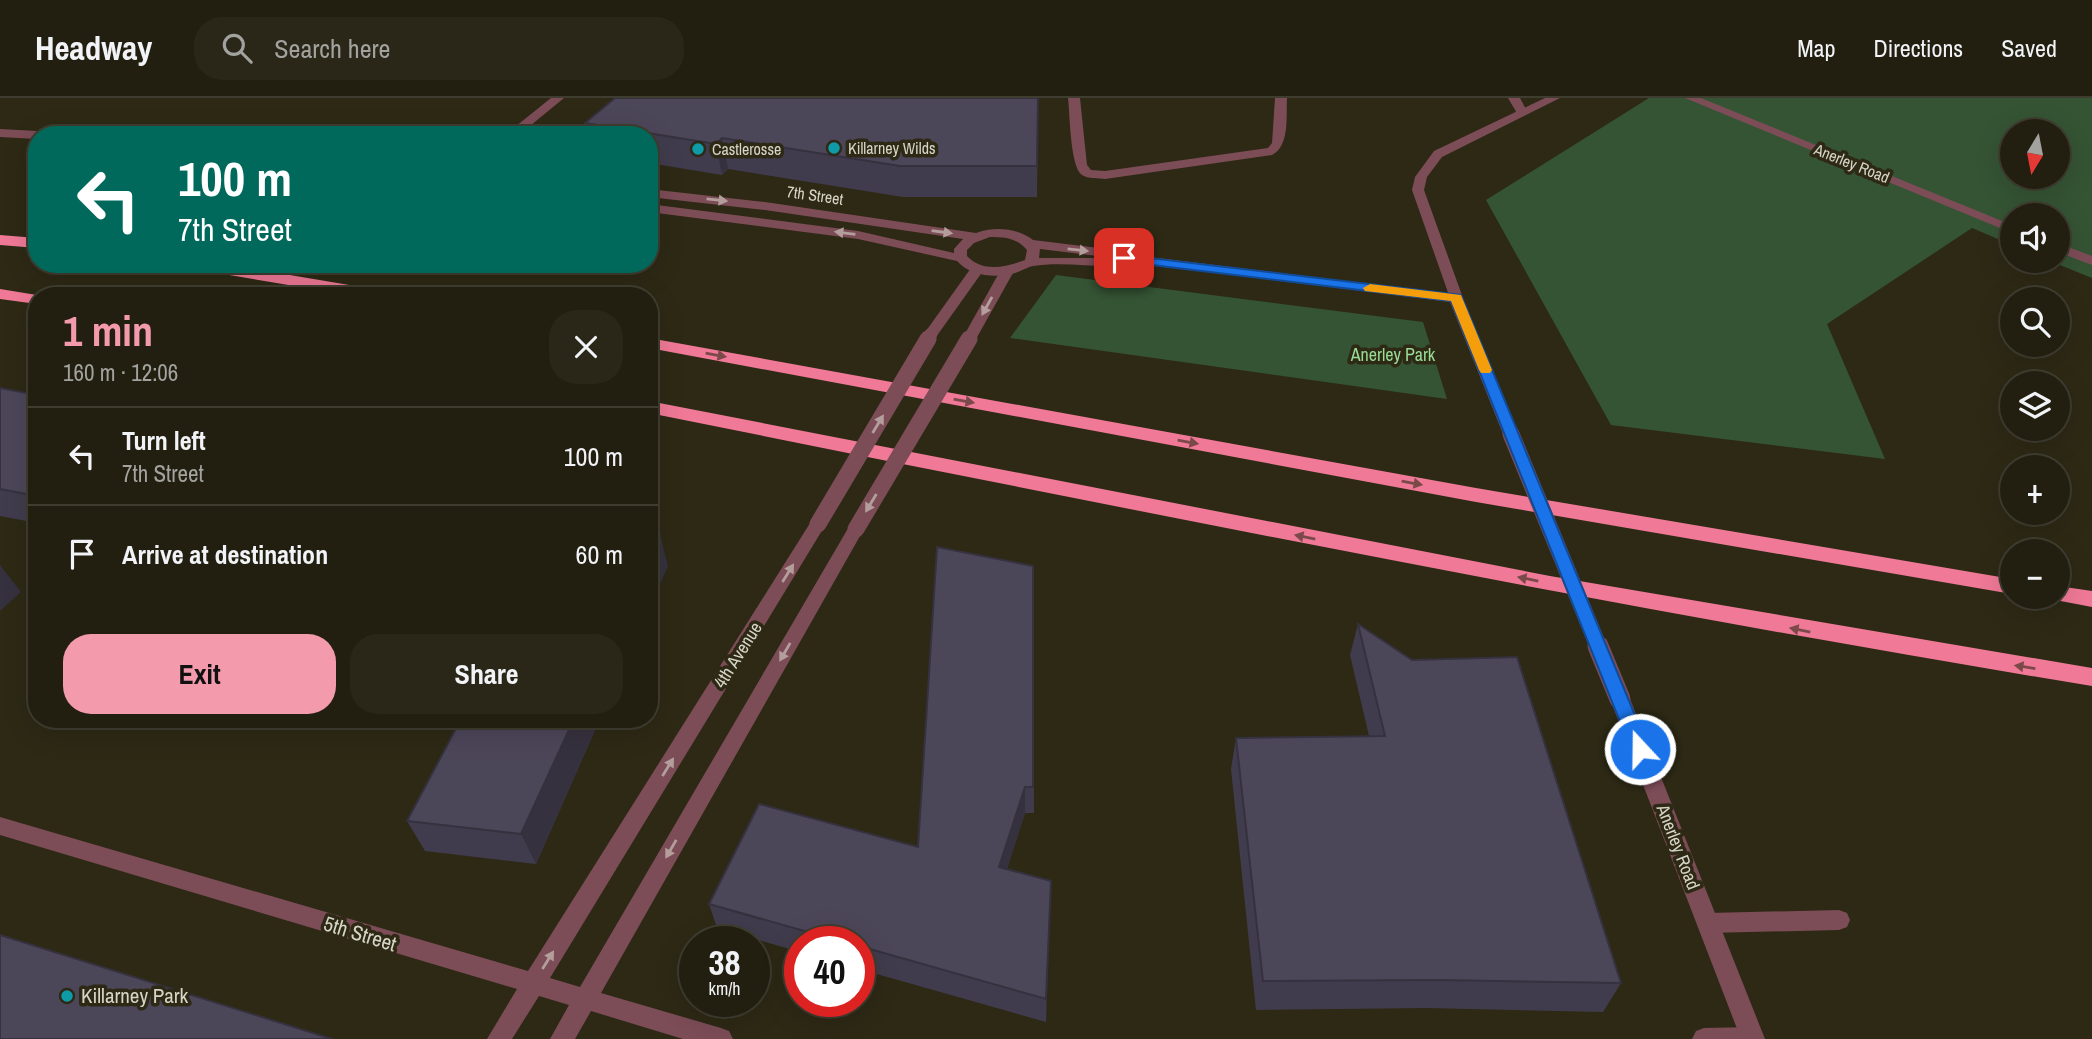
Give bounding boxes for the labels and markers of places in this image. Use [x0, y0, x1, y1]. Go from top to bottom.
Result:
place label: Killarney Wilds [848, 137, 936, 159]
place label: Castlerosse [712, 138, 781, 160]
marker: Killarney Wilds [826, 140, 842, 156]
marker: Castlerosse [690, 141, 706, 157]
pin [1094, 228, 1154, 288]
place label: Killarney Park [81, 981, 189, 1010]
marker: Killarney Park [59, 988, 75, 1004]

